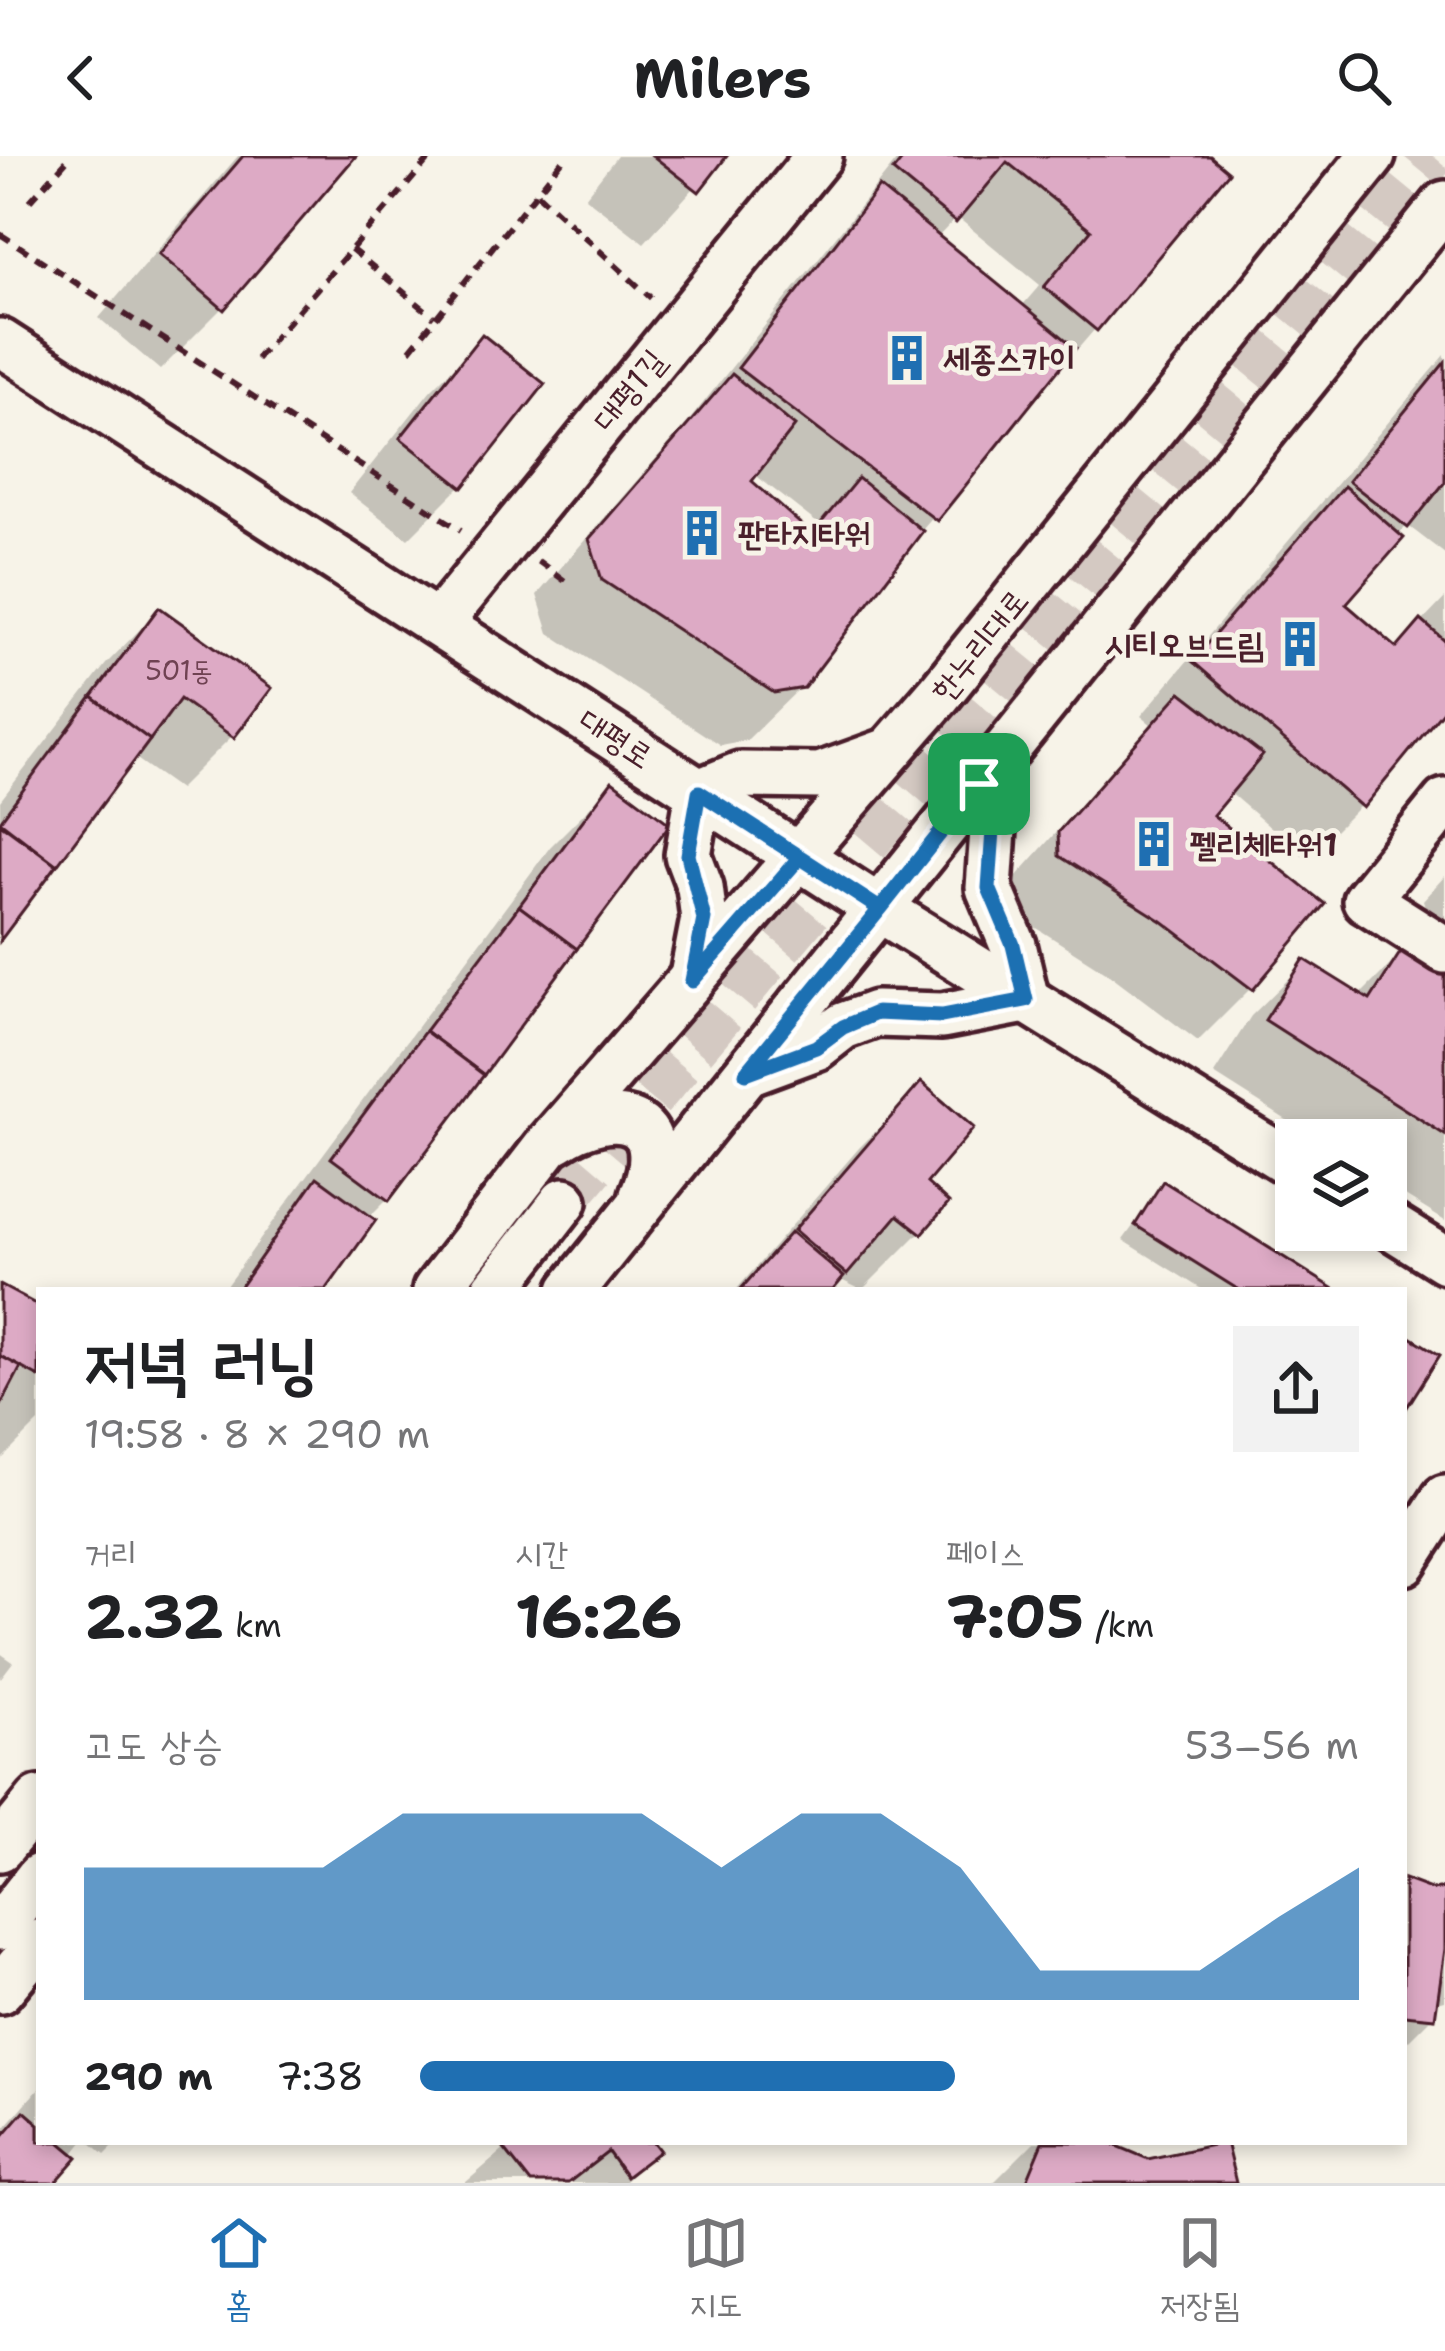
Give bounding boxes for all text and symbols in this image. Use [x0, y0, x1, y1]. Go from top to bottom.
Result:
text: Milers [634, 42, 812, 114]
icon: back [48, 45, 114, 111]
icon: search [1331, 45, 1397, 111]
building icon: 세종스카이 [882, 333, 932, 383]
place label: 세종스카이 [943, 336, 1076, 381]
street label: 대평1길 [582, 340, 676, 440]
building icon: 판타지타워 [677, 508, 727, 558]
place label: 판타지타워 [738, 511, 871, 556]
street label: 한누리대로 [920, 579, 1038, 711]
building icon: 시티오브드림 [1275, 619, 1325, 669]
place label: 시티오브드림 [1105, 622, 1264, 667]
house number: 501동 [145, 652, 213, 689]
street label: 대평로 [570, 697, 662, 779]
pin [928, 733, 1030, 835]
icon: arrive [946, 751, 1012, 817]
building icon: 펠리체타워1 [1129, 819, 1179, 869]
place label: 펠리체타워1 [1190, 822, 1338, 867]
map controls [1275, 1119, 1407, 1251]
button: layers [1275, 1119, 1407, 1251]
text: 저녁 러닝 [84, 1319, 319, 1407]
button: share [1233, 1326, 1359, 1452]
text: 19:58 · 8 × 290 m [84, 1408, 430, 1460]
text: 거리 [84, 1531, 137, 1576]
text: 시간 [515, 1531, 568, 1576]
text: 페이스 [946, 1531, 1026, 1576]
text: 2.32 [84, 1576, 224, 1656]
text: 16:26 [515, 1576, 683, 1656]
text: 7:05 [946, 1576, 1084, 1656]
text: km [224, 1603, 282, 1648]
text: /km [1084, 1603, 1154, 1648]
text: 고도 상승 [84, 1719, 223, 1771]
text: 53–56 m [1185, 1719, 1359, 1771]
text: 290 m [84, 2050, 213, 2102]
text: 7:38 [276, 2050, 364, 2102]
tab: 홈 [206, 2210, 272, 2327]
tab: 지도 [683, 2210, 749, 2327]
tab: 저장됨 [1160, 2210, 1239, 2327]

